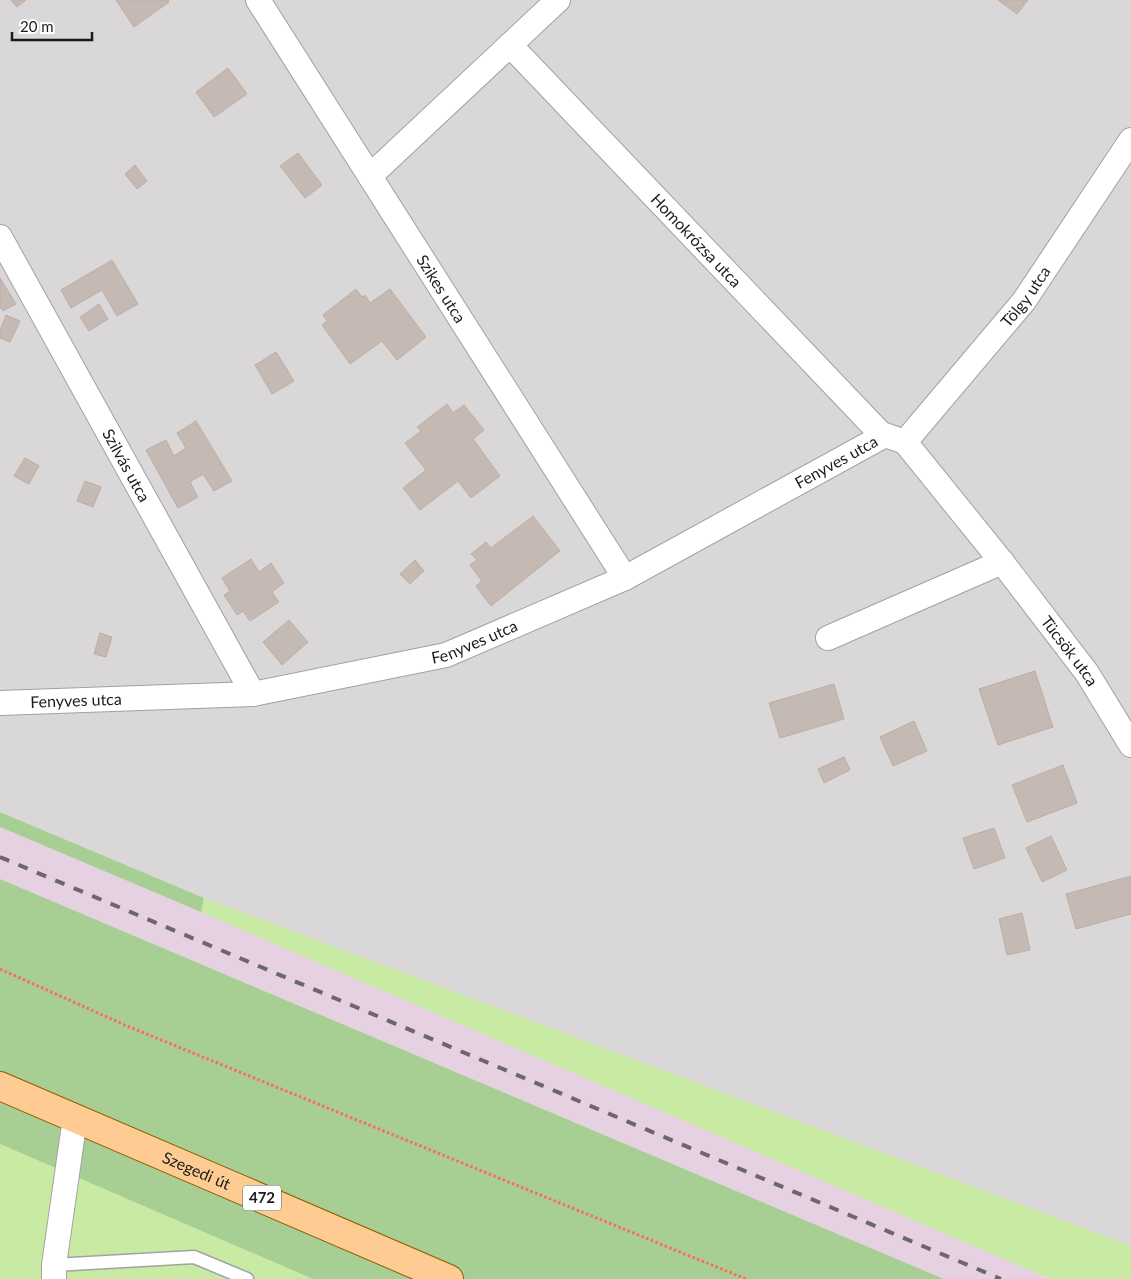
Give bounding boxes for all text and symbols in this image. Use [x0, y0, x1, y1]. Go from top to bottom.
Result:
scale bar [12, 10, 92, 42]
text: 20 m [20, 17, 54, 35]
street label: Homokrózsa utca [648, 189, 746, 291]
street label: Szikes utca [413, 251, 470, 326]
street label: Tölgy utca [996, 262, 1054, 331]
street label: Szilvás utca [99, 425, 155, 505]
street label: Fenyves utca [791, 431, 881, 492]
street label: Tücsök utca [1038, 612, 1102, 689]
street label: Fenyves utca [429, 615, 520, 667]
street label: Fenyves utca [30, 689, 122, 711]
street label: Szegedi út [160, 1147, 234, 1193]
road number: 472 [243, 1186, 281, 1210]

